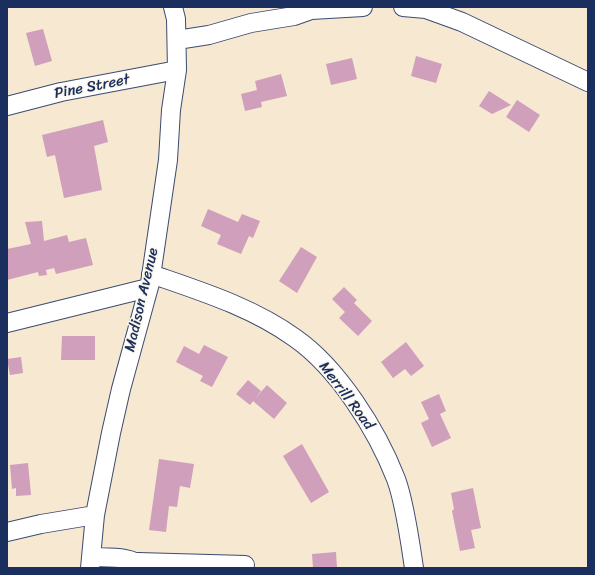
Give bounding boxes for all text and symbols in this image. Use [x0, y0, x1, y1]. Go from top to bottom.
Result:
street label: Pine Street [53, 71, 131, 103]
street label: Madison Avenue [121, 246, 163, 354]
street label: Merrill Road [314, 358, 378, 434]

